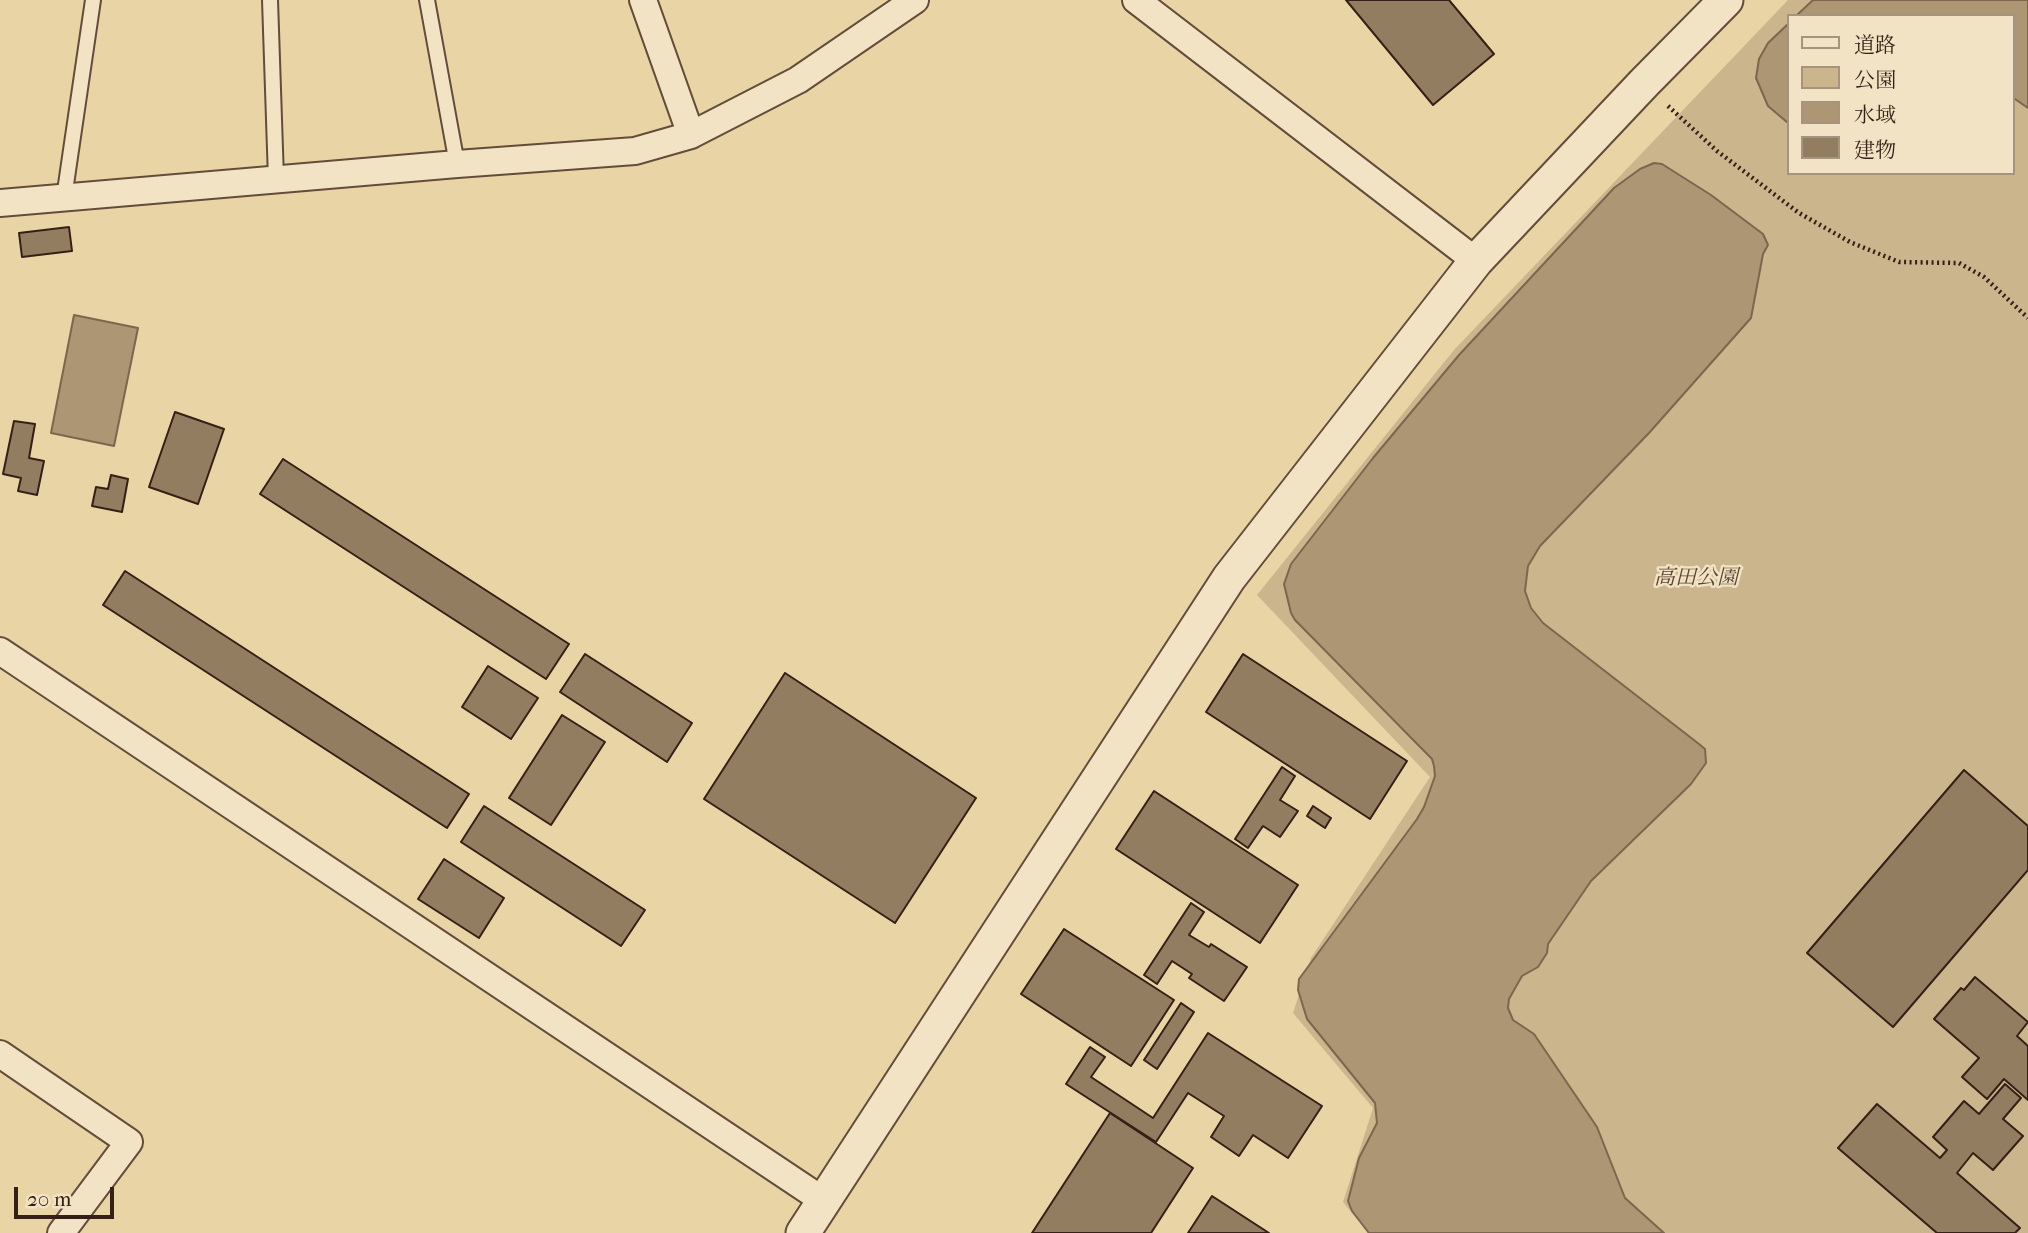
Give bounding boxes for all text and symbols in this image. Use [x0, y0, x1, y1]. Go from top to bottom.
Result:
legend [1786, 14, 2014, 175]
text: 道路 [1854, 33, 1896, 57]
text: 公園 [1854, 68, 1896, 92]
text: 水域 [1854, 103, 1896, 127]
text: 建物 [1854, 138, 1896, 162]
park label: 高田公園 [1654, 566, 1738, 592]
scale bar [18, 1174, 117, 1218]
text: 20 m [27, 1187, 71, 1211]

